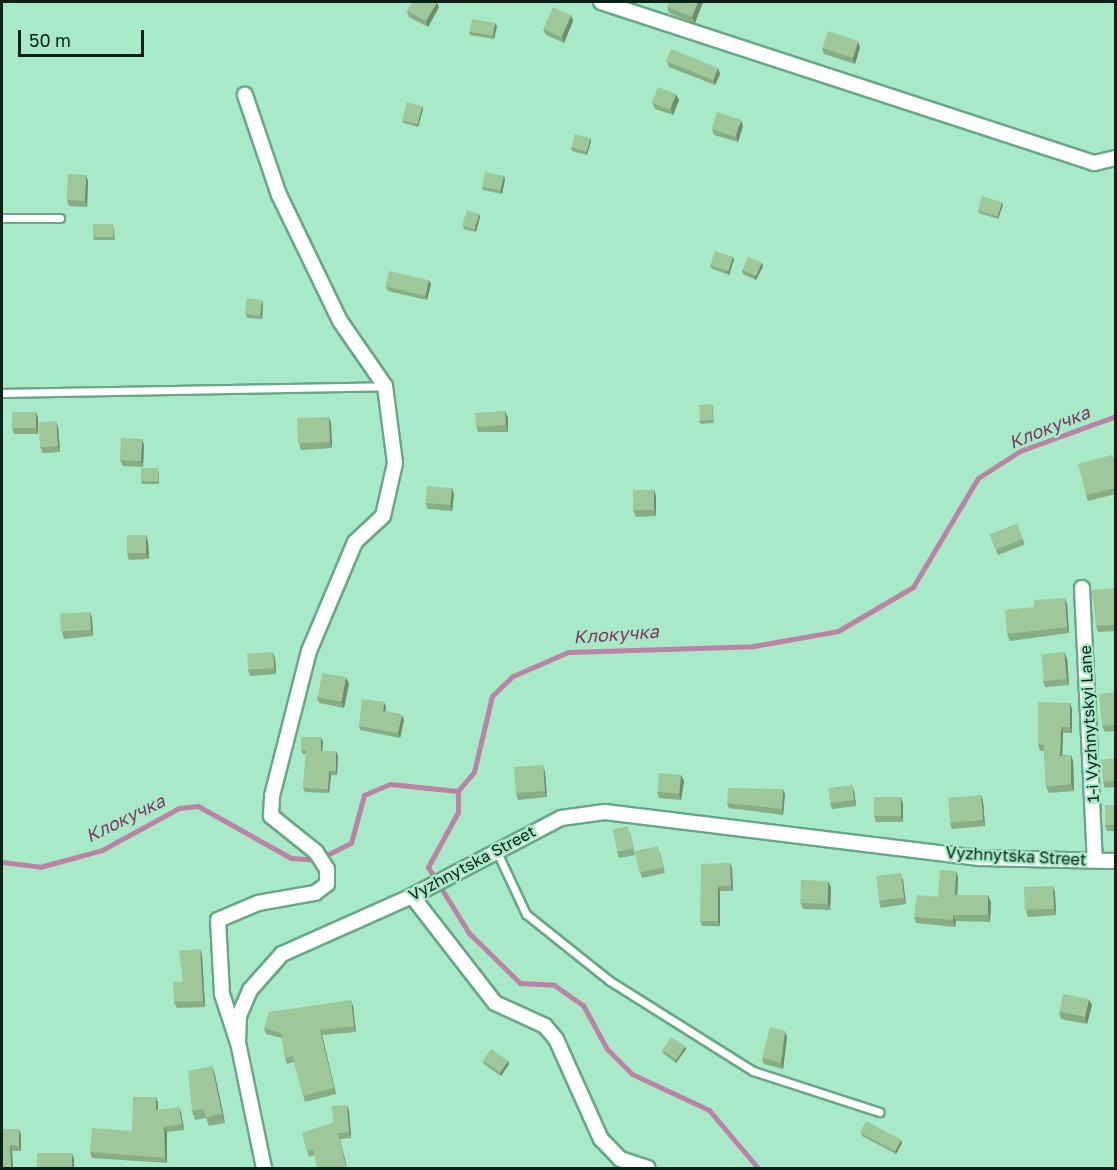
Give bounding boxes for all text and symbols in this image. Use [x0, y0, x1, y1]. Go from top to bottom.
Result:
scale bar [21, 18, 147, 56]
text: 50 m [29, 29, 71, 51]
water label: Клокучка [1005, 401, 1093, 453]
water label: Клокучка [573, 620, 659, 648]
street label: 1-i Vyzhnytskyi Lane [1075, 645, 1103, 803]
water label: Клокучка [82, 790, 168, 846]
street label: Vyzhnytska Street [405, 821, 539, 905]
street label: Vyzhnytska Street [945, 843, 1087, 869]

